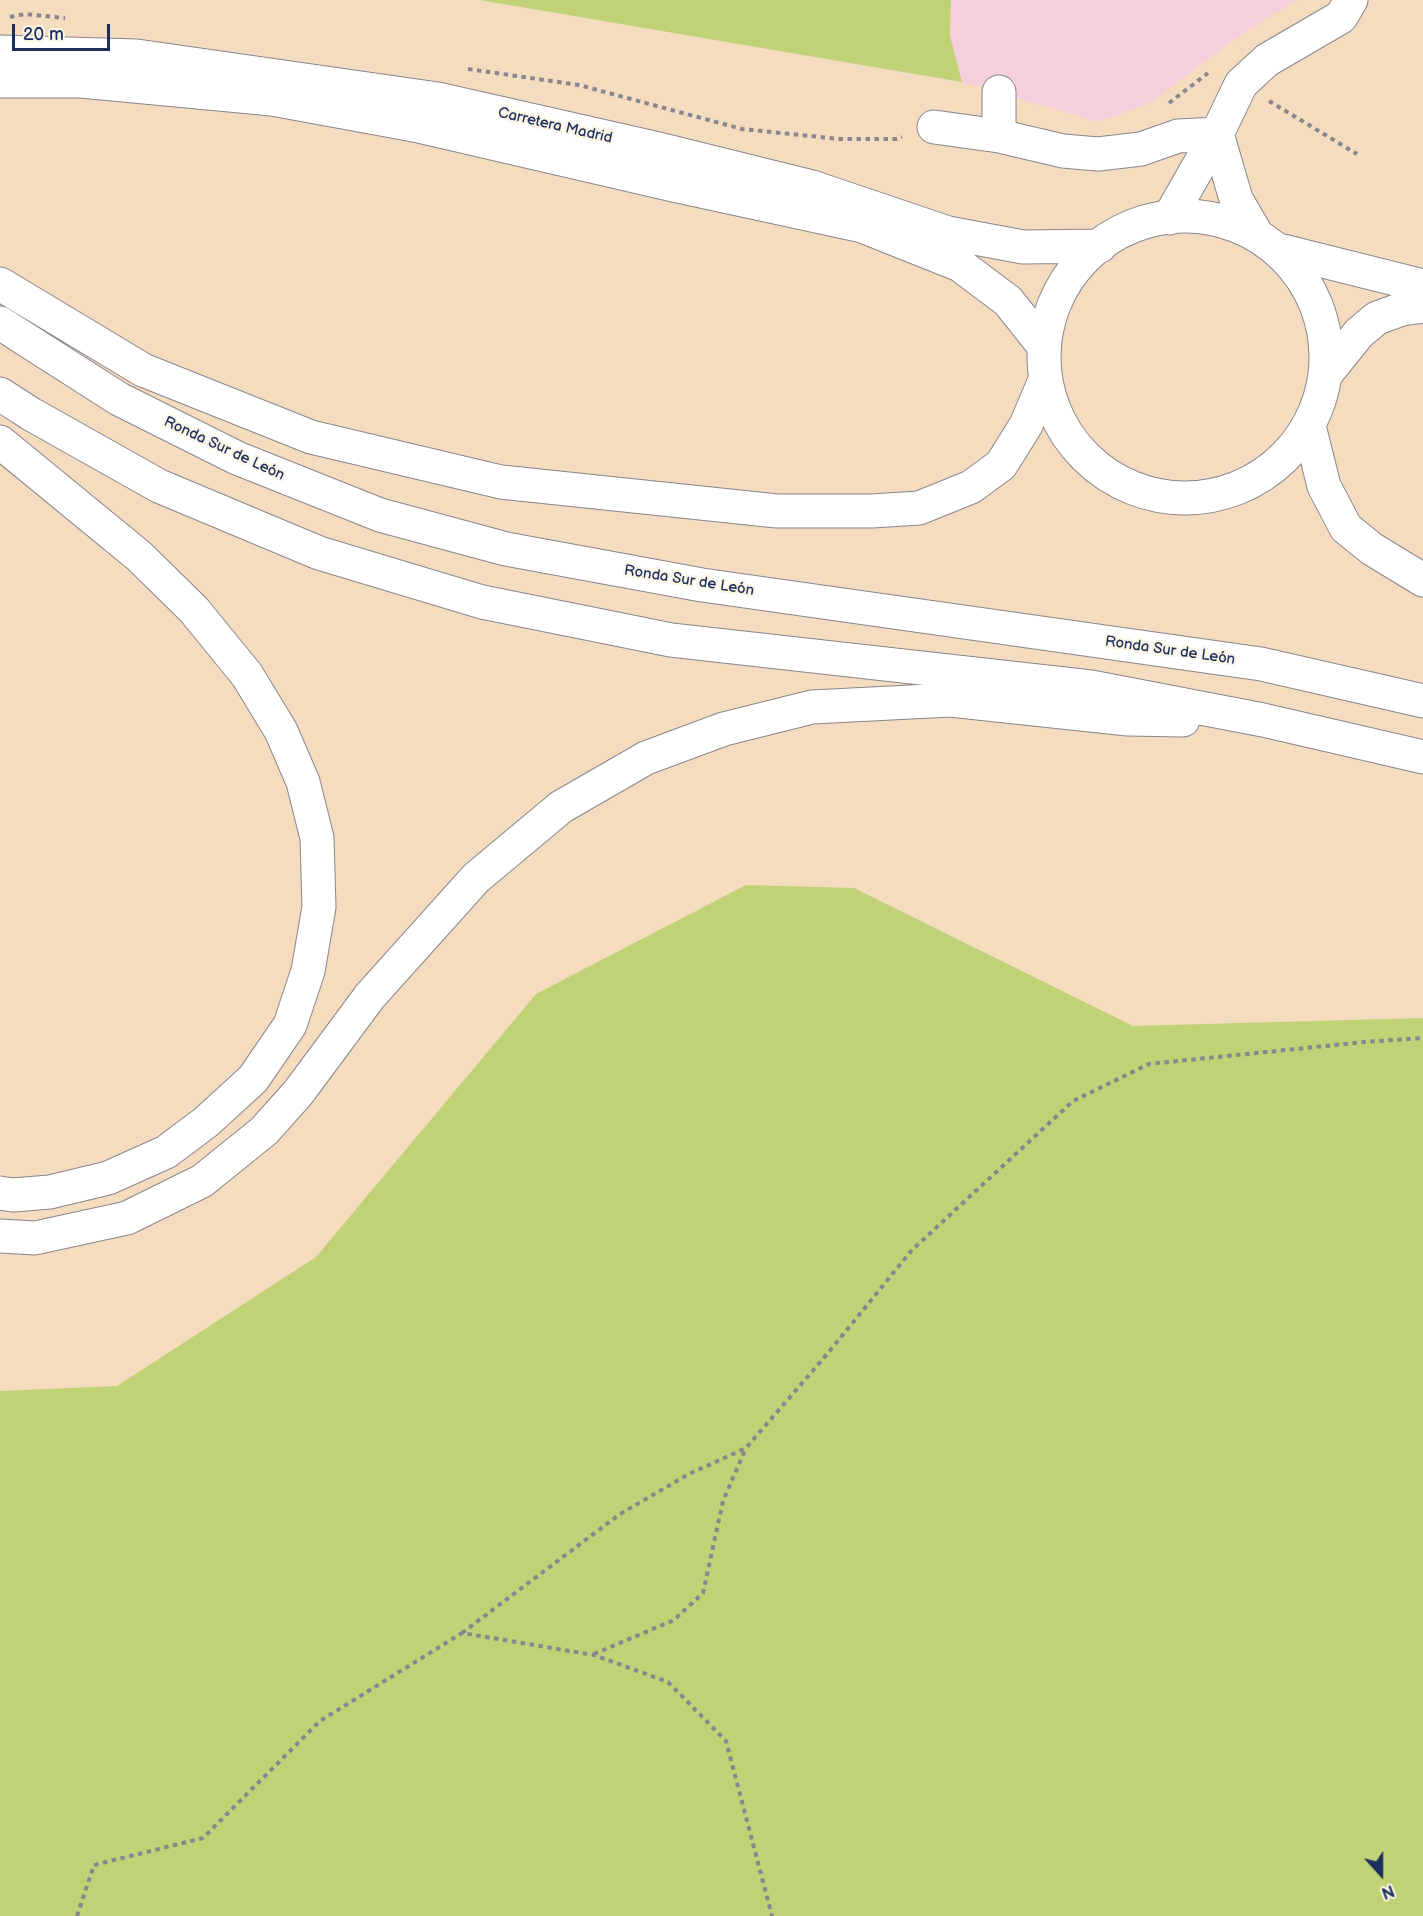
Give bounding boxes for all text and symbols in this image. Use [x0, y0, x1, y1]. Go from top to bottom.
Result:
scale bar [15, 12, 112, 50]
text: 20 m [23, 24, 64, 45]
street label: Carretera Madrid [496, 104, 614, 148]
street label: Ronda Sur de León [161, 413, 287, 485]
street label: Ronda Sur de León [623, 562, 755, 600]
street label: Ronda Sur de León [1104, 633, 1236, 669]
north arrow [1351, 1844, 1411, 1904]
text: N [1379, 1880, 1397, 1902]

